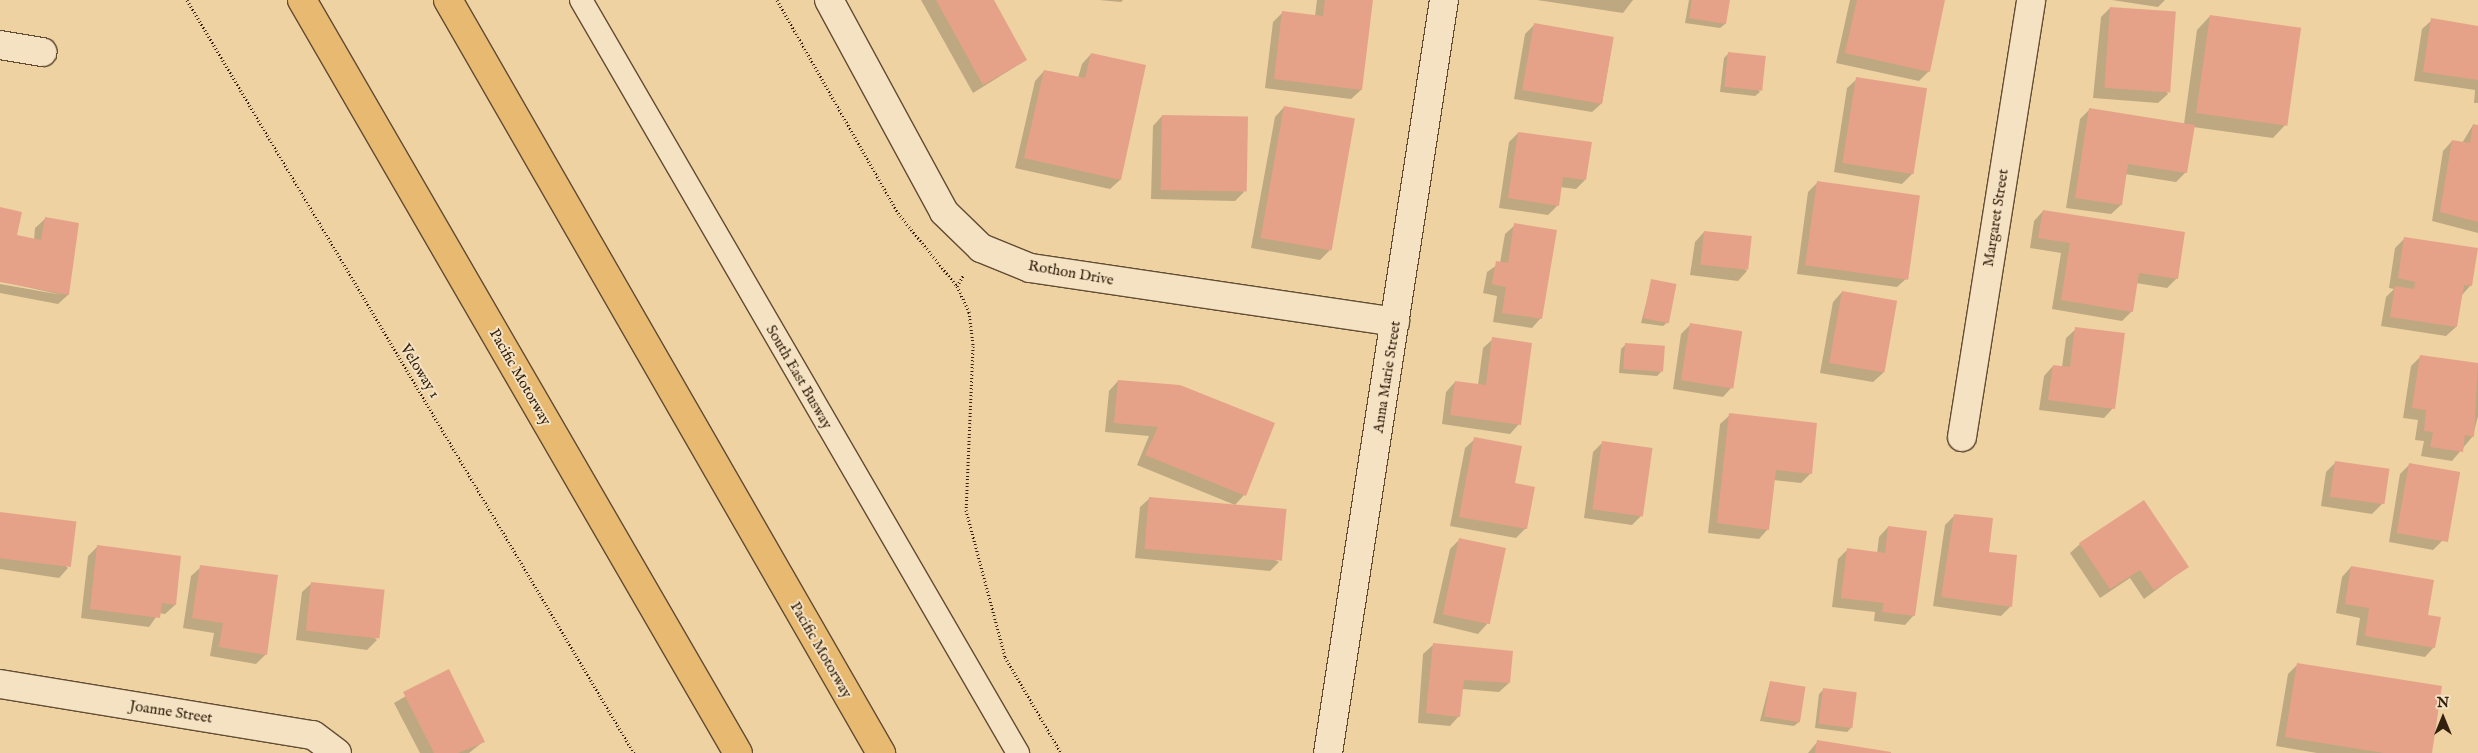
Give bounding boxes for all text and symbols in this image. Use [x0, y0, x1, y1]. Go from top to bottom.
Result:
street label: Margaret Street [1979, 168, 2013, 268]
street label: Rothon Drive [1027, 257, 1115, 289]
street label: Anna Marie Street [1369, 320, 1405, 434]
street label: South East Busway [762, 322, 836, 432]
street label: Pacific Motorway [485, 326, 555, 428]
street label: Veloway 1 [396, 341, 444, 401]
street label: Pacific Motorway [786, 599, 856, 701]
north arrow [2418, 693, 2468, 743]
text: N [2437, 694, 2449, 712]
street label: Joanne Street [128, 697, 214, 727]

